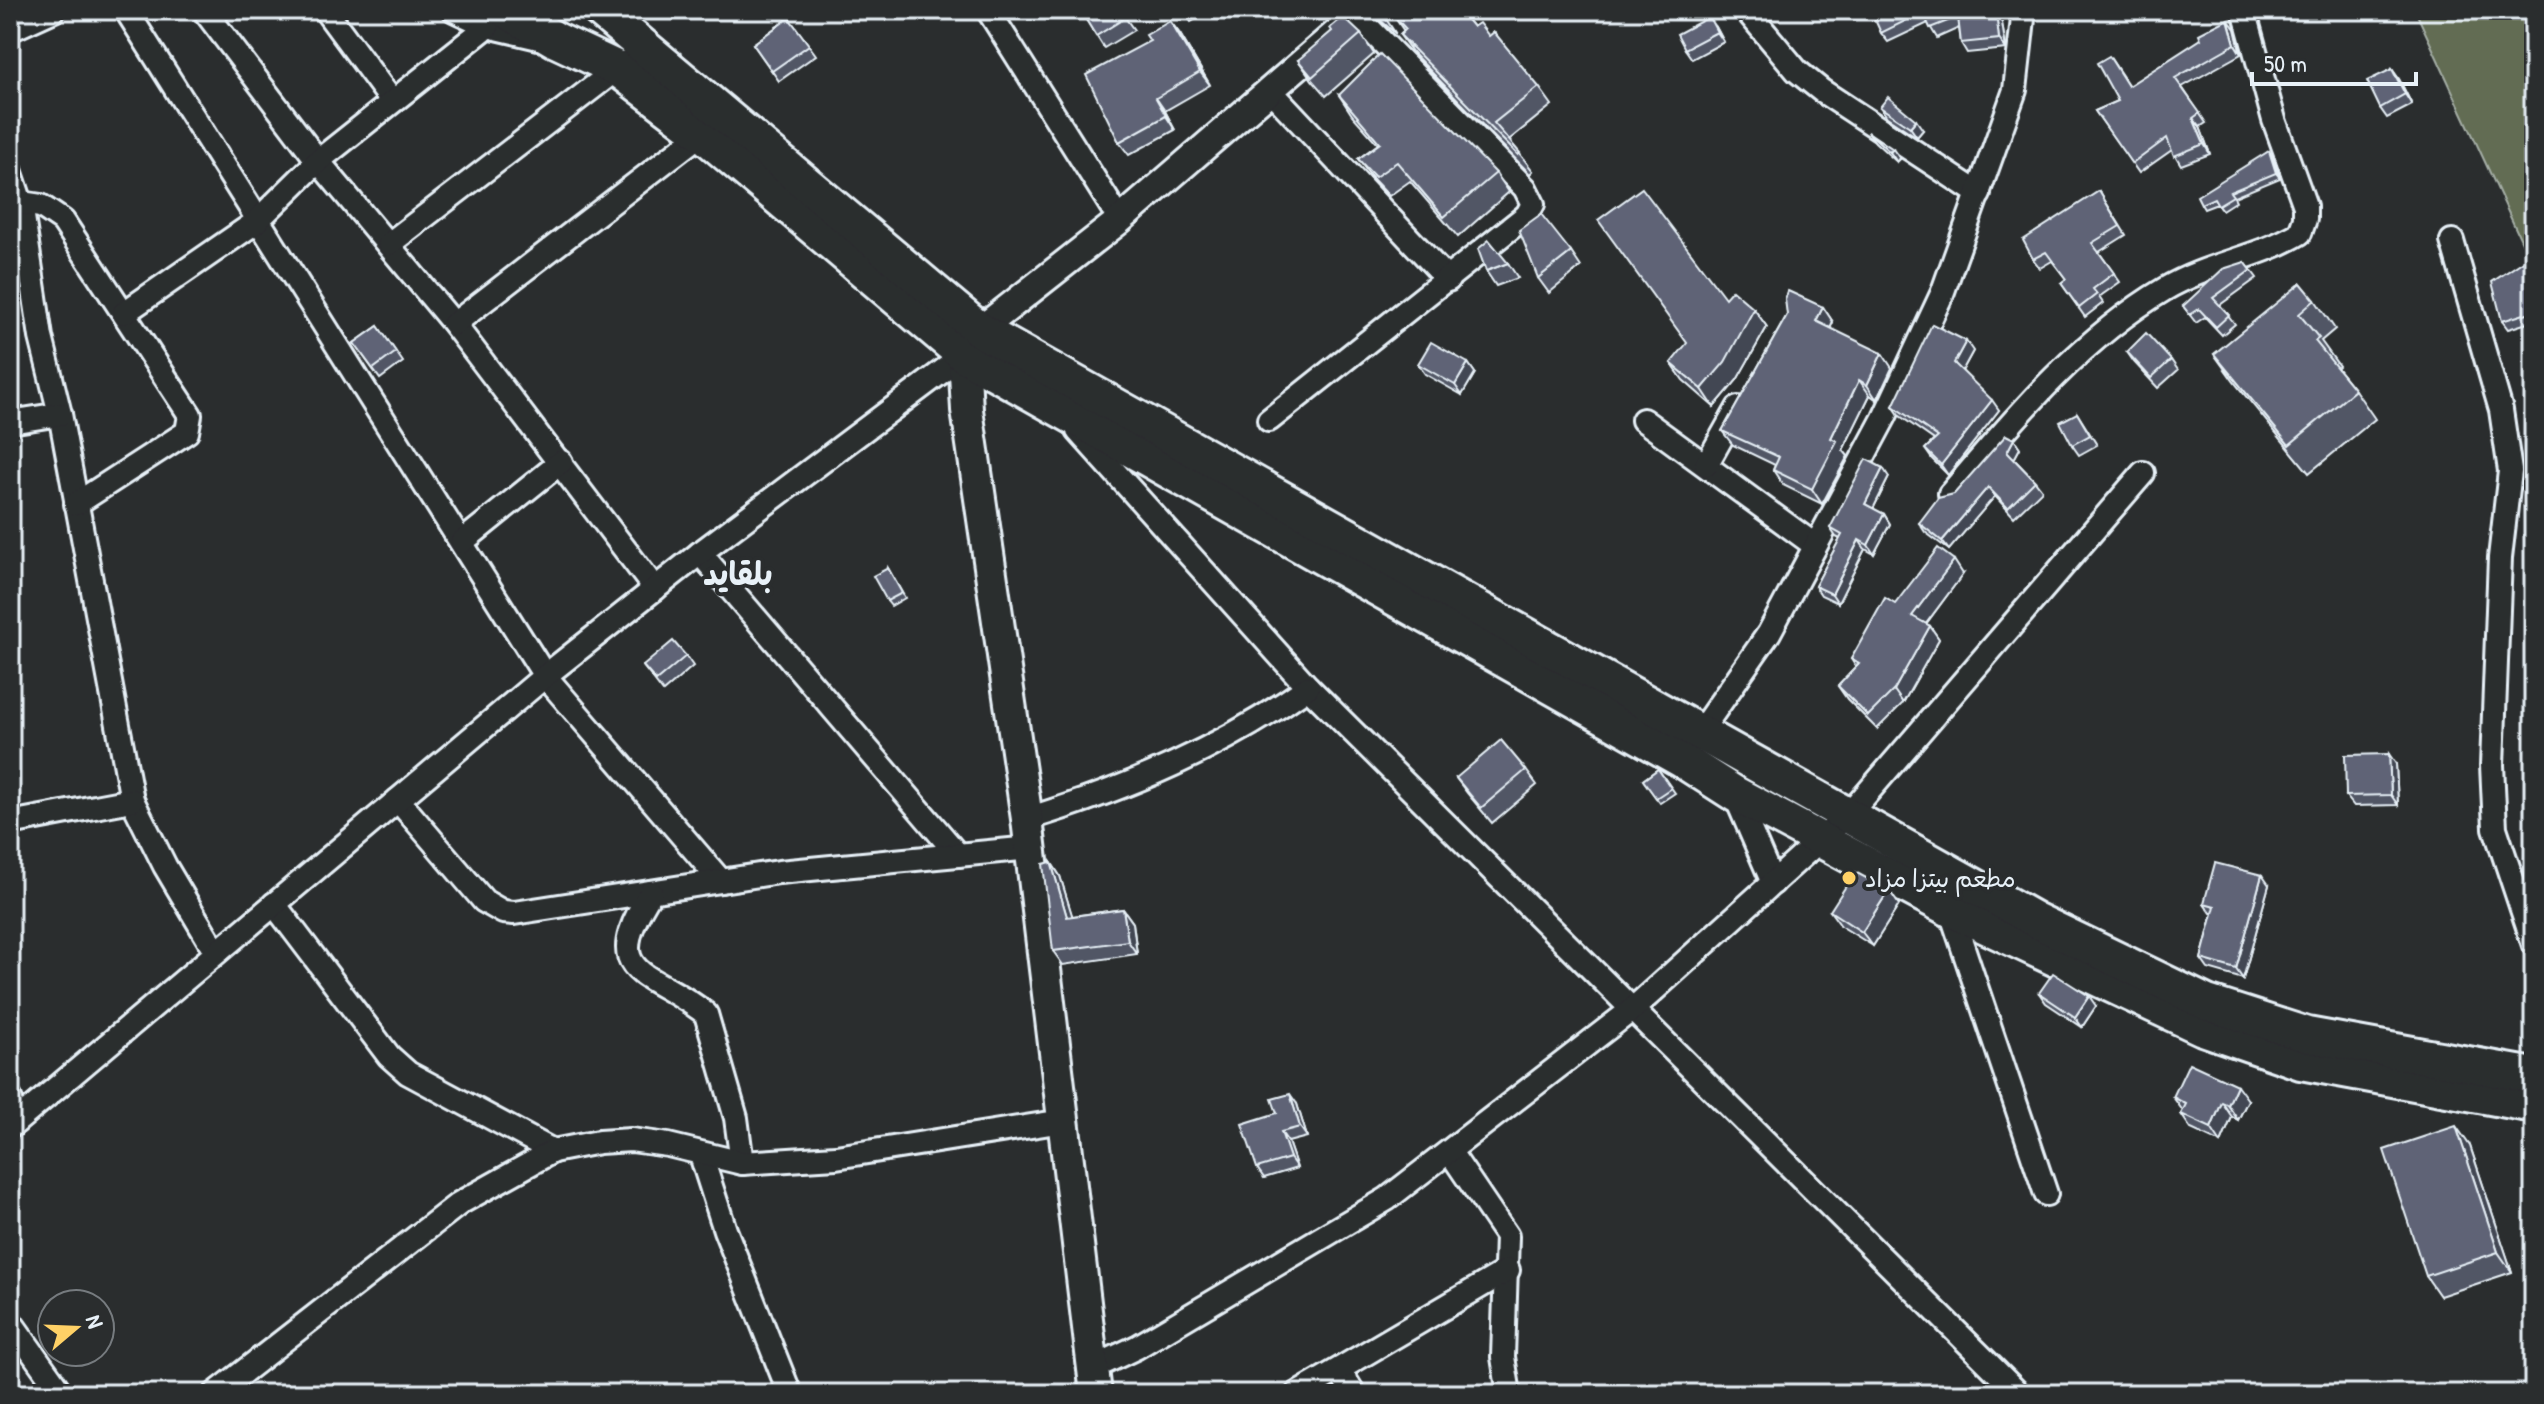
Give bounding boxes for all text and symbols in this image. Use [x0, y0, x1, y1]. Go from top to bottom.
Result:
scale bar [2252, 36, 2416, 86]
text: 50 m [2264, 47, 2307, 79]
district label: بلقايد [703, 552, 773, 595]
place label: مطعم بيتزا مزاد [1865, 862, 2016, 897]
marker: مطعم بيتزا مزاد [1840, 869, 1858, 887]
north arrow [36, 1288, 116, 1368]
text: N [79, 1311, 111, 1332]

